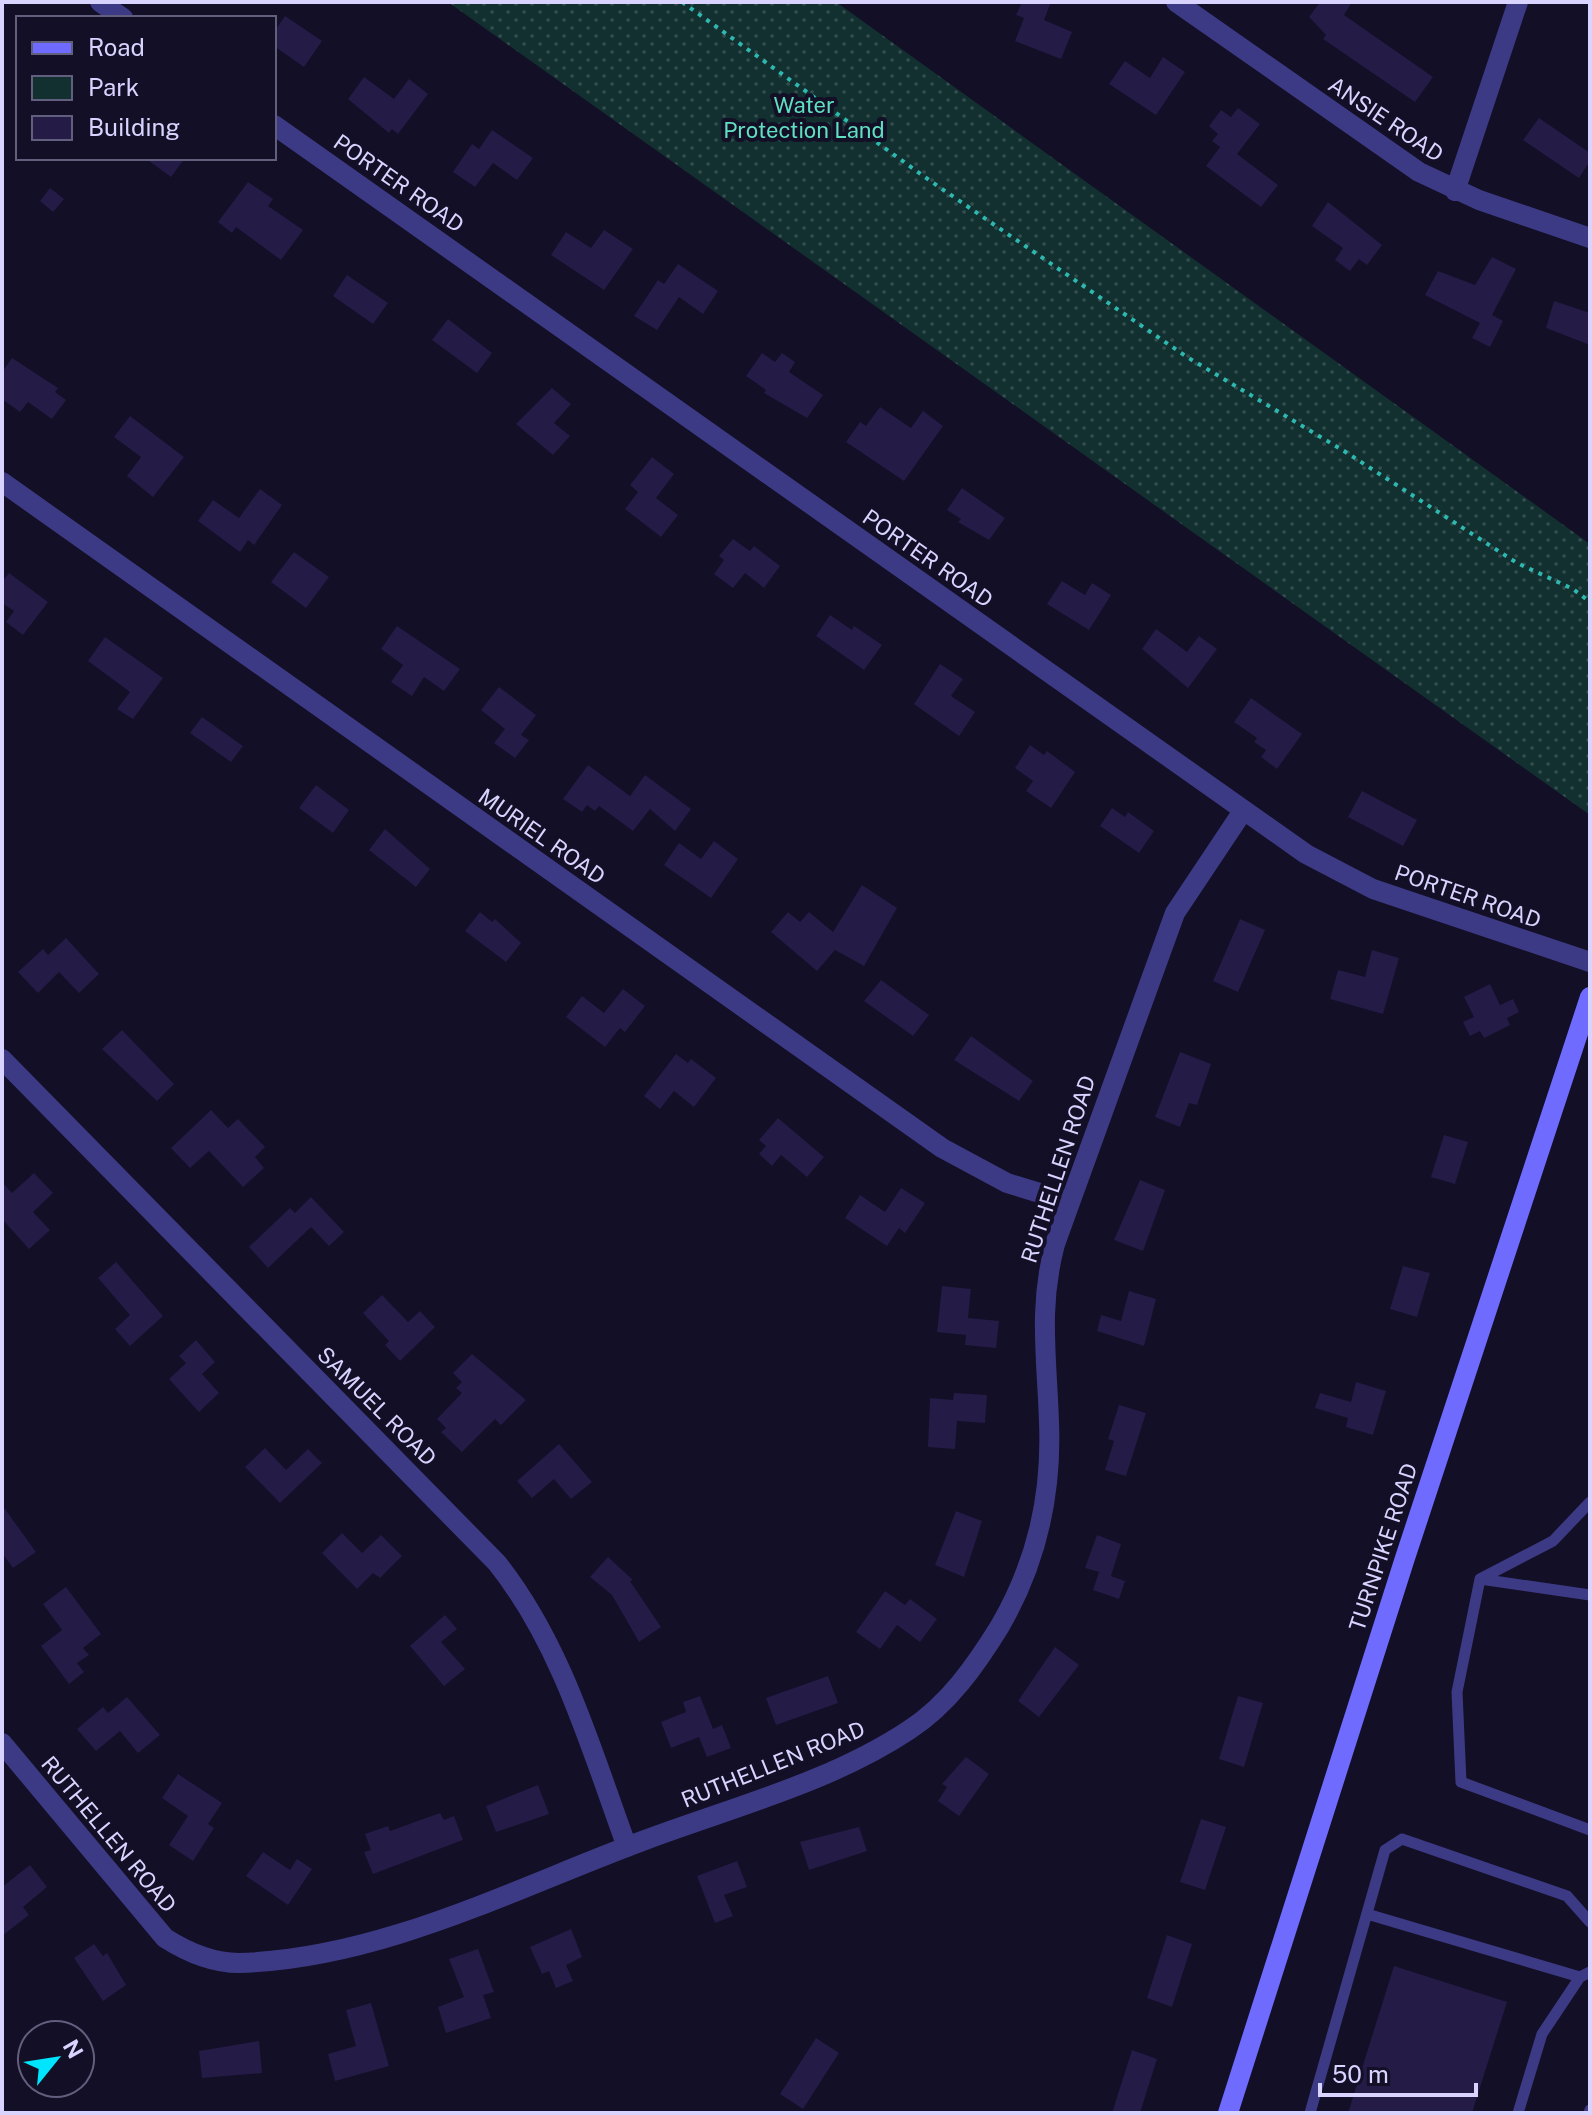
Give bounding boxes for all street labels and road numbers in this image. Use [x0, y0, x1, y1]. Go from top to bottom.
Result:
street label: ANSIE ROAD [1324, 71, 1448, 167]
street label: PORTER ROAD [329, 129, 469, 237]
street label: PORTER ROAD [858, 504, 998, 612]
street label: MURIEL ROAD [474, 783, 610, 889]
street label: PORTER ROAD [1391, 859, 1545, 933]
street label: RUTHELLEN ROAD [1015, 1072, 1101, 1266]
street label: SAMUEL ROAD [312, 1341, 442, 1471]
street label: TURNPIKE ROAD [1344, 1460, 1422, 1634]
street label: RUTHELLEN ROAD [677, 1715, 869, 1813]
street label: RUTHELLEN ROAD [36, 1751, 182, 1917]

